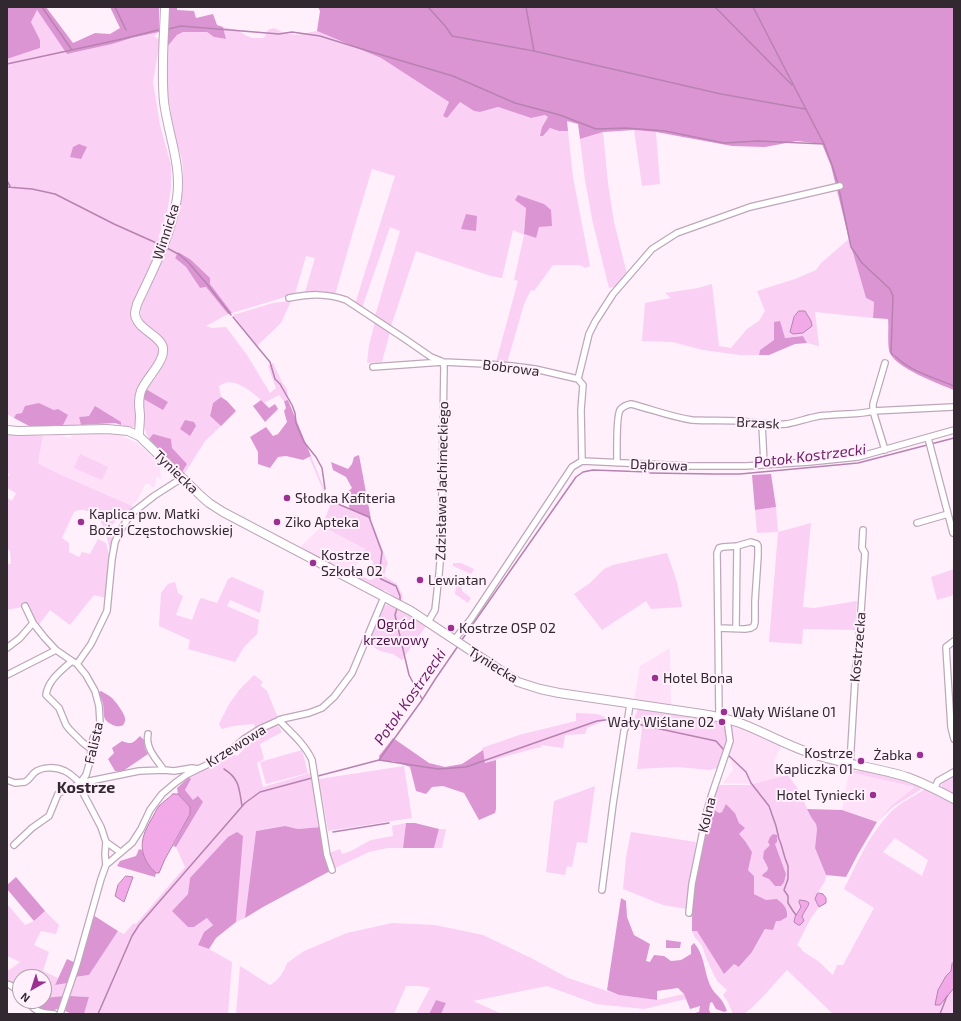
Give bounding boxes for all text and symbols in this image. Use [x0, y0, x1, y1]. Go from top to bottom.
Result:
street label: Winnicka [149, 202, 183, 262]
street label: Bobrowa [482, 356, 540, 380]
street label: Zdzisława Jachimeckiego [432, 401, 452, 561]
street label: Brzask [736, 413, 780, 433]
water label: Potok Kostrzecki [753, 440, 867, 472]
street label: Tyniecka [150, 447, 202, 497]
street label: Dąbrowa [630, 456, 688, 474]
place label: Słodka Kafiteria [295, 490, 395, 506]
marker: Słodka Kafiteria [282, 493, 292, 503]
place label: Kaplica pw. Matki Bożej Częstochowskiej [89, 506, 233, 538]
place label: Ziko Apteka [285, 514, 359, 530]
marker: Kaplica pw. Matki Bożej Częstochowskiej [76, 517, 86, 527]
marker: Ziko Apteka [272, 517, 282, 527]
place label: Kostrze Szkoła 02 [321, 547, 383, 580]
marker: Kostrze Szkoła 02 [308, 558, 318, 568]
place label: Lewiatan [428, 572, 487, 588]
marker: Lewiatan [415, 575, 425, 585]
street label: Kostrzecka [847, 611, 869, 683]
park label: Ogród krzewowy [363, 616, 429, 648]
place label: Kostrze OSP 02 [459, 620, 556, 636]
marker: Kostrze OSP 02 [446, 623, 456, 633]
street label: Tyniecka [465, 643, 521, 687]
water label: Potok Kostrzecki [370, 646, 450, 748]
place label: Hotel Bona [663, 670, 733, 686]
marker: Hotel Bona [650, 673, 660, 683]
place label: Wały Wiślane 01 [732, 704, 836, 720]
marker: Wały Wiślane 01 [719, 707, 729, 717]
place label: Wały Wiślane 02 [608, 714, 714, 730]
marker: Wały Wiślane 02 [717, 717, 727, 727]
street label: Falista [81, 720, 107, 766]
street label: Krzewowa [203, 721, 269, 771]
place label: Kostrze Kapliczka 01 [775, 745, 853, 778]
place label: Żabka [874, 747, 912, 763]
marker: Żabka [915, 750, 925, 760]
marker: Kostrze Kapliczka 01 [856, 756, 866, 766]
district label: Kostrze [57, 778, 115, 798]
place label: Hotel Tyniecki [776, 787, 865, 803]
marker: Hotel Tyniecki [868, 790, 878, 800]
street label: Kolna [694, 795, 720, 835]
north arrow [12, 969, 52, 1009]
text: N [18, 990, 32, 1005]

